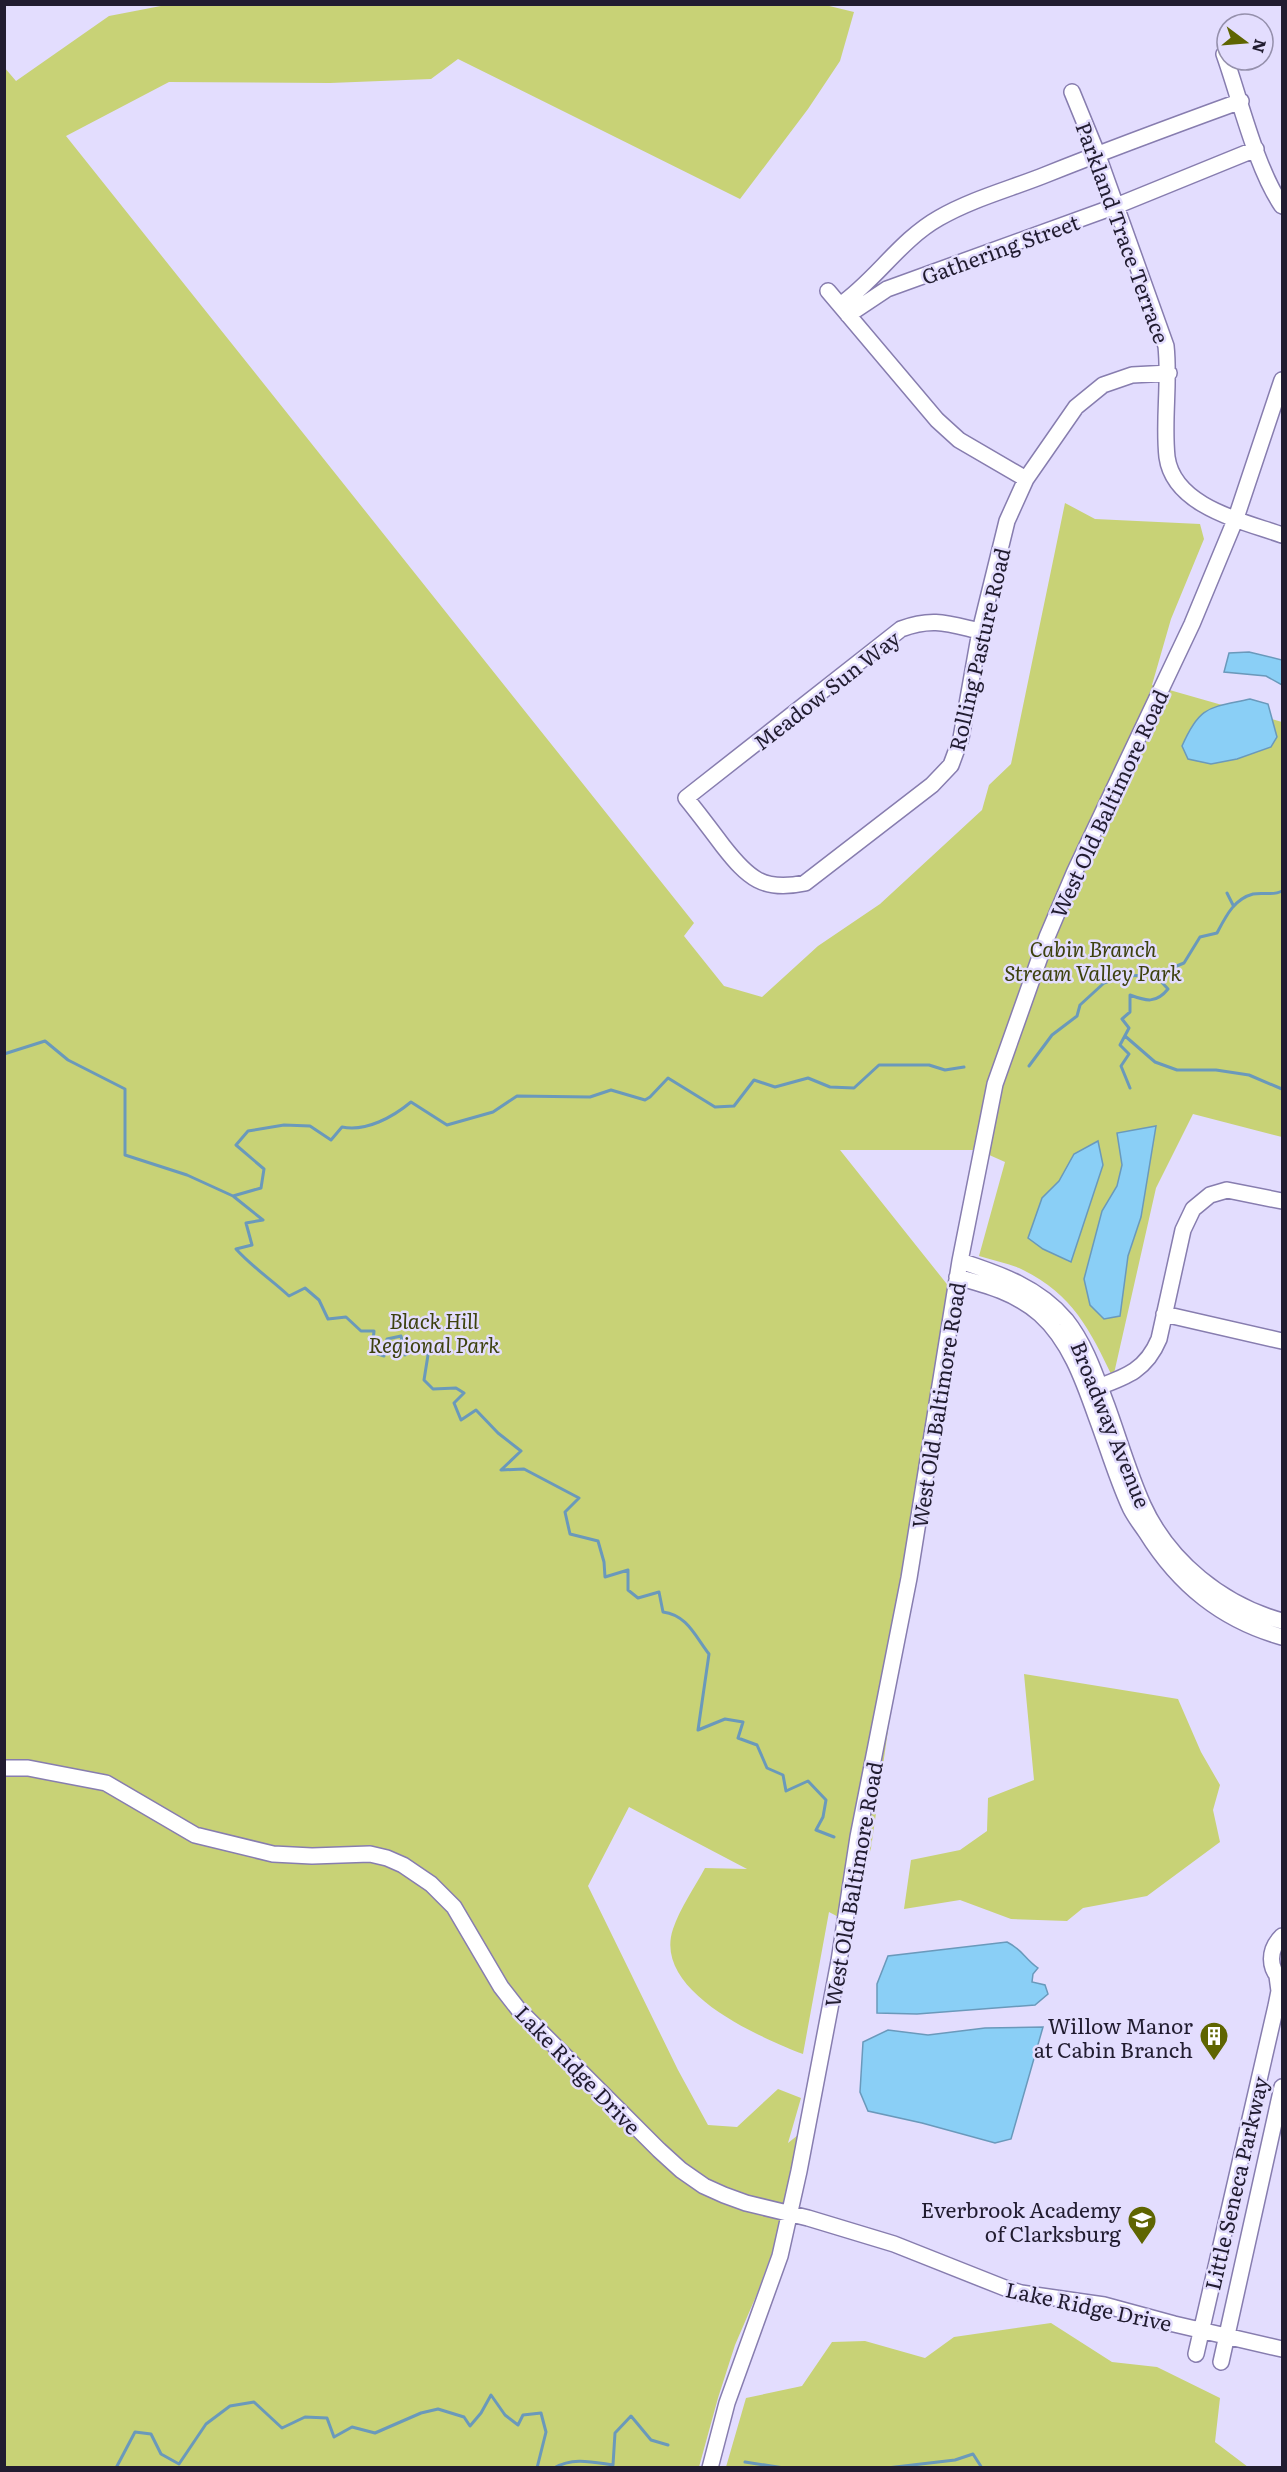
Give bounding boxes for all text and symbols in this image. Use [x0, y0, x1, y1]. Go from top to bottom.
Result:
north arrow [1215, 12, 1275, 72]
text: N [1247, 37, 1274, 56]
street label: Parkland Trace Terrace [1069, 117, 1179, 347]
street label: Gathering Street [917, 205, 1084, 291]
street label: Rolling Pasture Road [940, 544, 1017, 754]
street label: Meadow Sun Way [746, 621, 907, 756]
street label: West Old Baltimore Road [1041, 684, 1175, 922]
park label: Cabin Branch Stream Valley Park [1004, 932, 1182, 987]
street label: West Old Baltimore Road [902, 1280, 972, 1530]
park label: Black Hill Regional Park [368, 1304, 500, 1359]
street label: Broadway Avenue [1064, 1336, 1160, 1512]
street label: West Old Baltimore Road [815, 1759, 889, 2009]
street label: Lake Ridge Drive [509, 1997, 649, 2141]
place label: Willow Manor at Cabin Branch [1034, 2009, 1193, 2064]
building icon: Willow Manor at Cabin Branch [1198, 2020, 1230, 2062]
street label: Little Seneca Parkway [1195, 2072, 1275, 2293]
place label: Everbrook Academy of Clarksburg [921, 2193, 1122, 2248]
school or university icon: Everbrook Academy of Clarksburg [1126, 2204, 1158, 2246]
street label: Lake Ridge Drive [1003, 2272, 1175, 2338]

